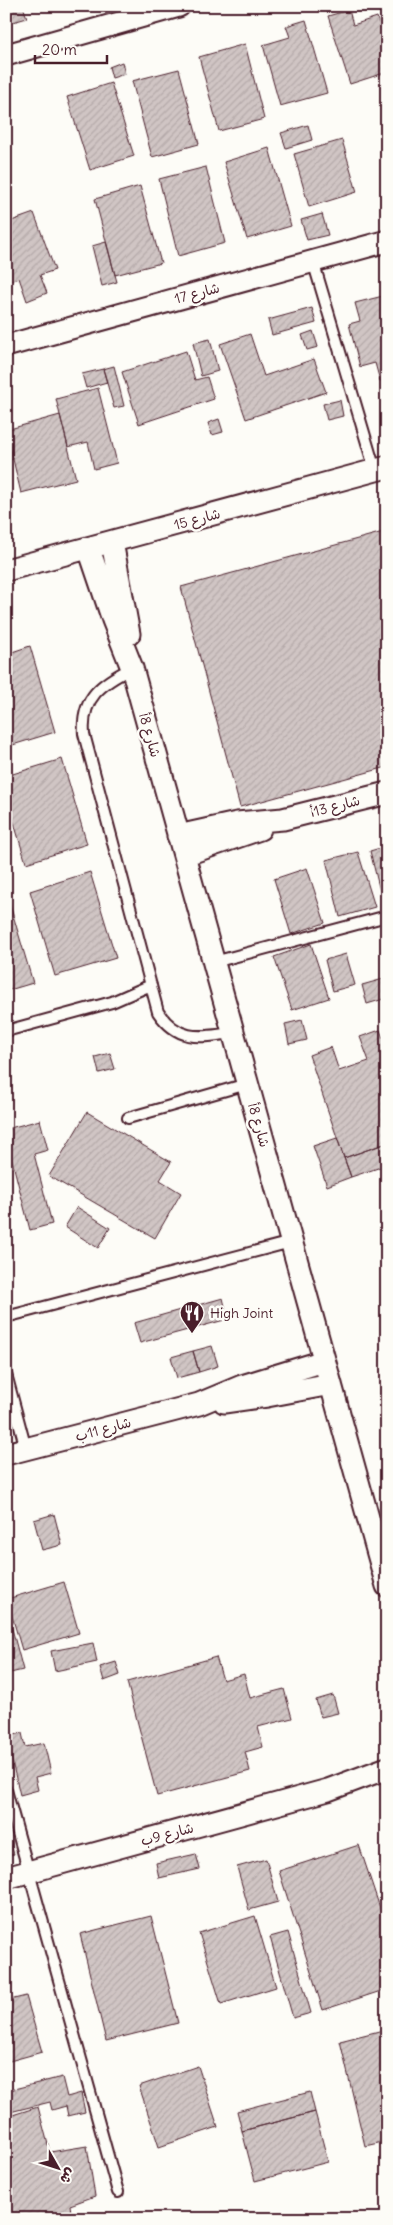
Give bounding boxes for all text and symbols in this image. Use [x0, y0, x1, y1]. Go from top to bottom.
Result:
scale bar [35, 32, 108, 64]
text: 20 m [42, 40, 77, 59]
street label: شارع 17 [172, 278, 222, 309]
street label: شارع 15 [172, 504, 222, 535]
street label: شارع 8أ [134, 711, 165, 759]
street label: شارع 13أ [308, 791, 362, 822]
street label: شارع 8أ [243, 1101, 274, 1149]
restaurant icon: High Joint [179, 1300, 205, 1334]
place label: High Joint [210, 1304, 273, 1322]
street label: شارع 11ب [73, 1413, 133, 1446]
street label: شارع 9ب [139, 1818, 196, 1851]
north arrow [32, 2142, 82, 2192]
text: ش [56, 2165, 80, 2188]

